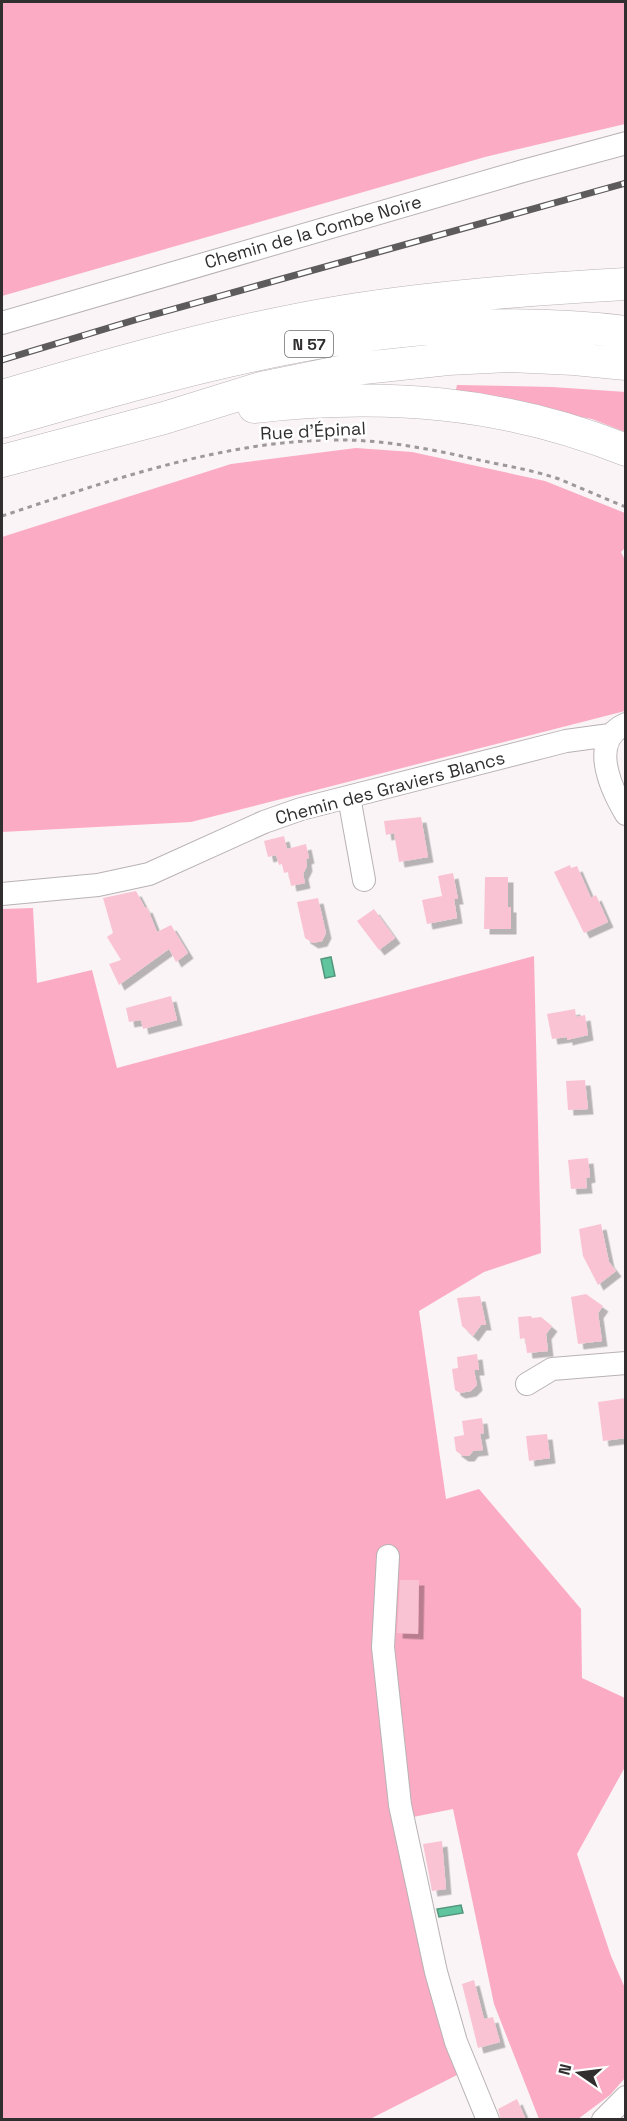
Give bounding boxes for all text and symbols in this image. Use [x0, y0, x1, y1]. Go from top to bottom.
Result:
street label: Chemin de la Combe Noire [202, 189, 424, 274]
road number: N 57 [285, 331, 333, 357]
street label: Rue d'Épinal [260, 416, 366, 445]
street label: Chemin des Graviers Blancs [273, 746, 507, 829]
north arrow [549, 2043, 609, 2103]
text: N [553, 2062, 576, 2077]

